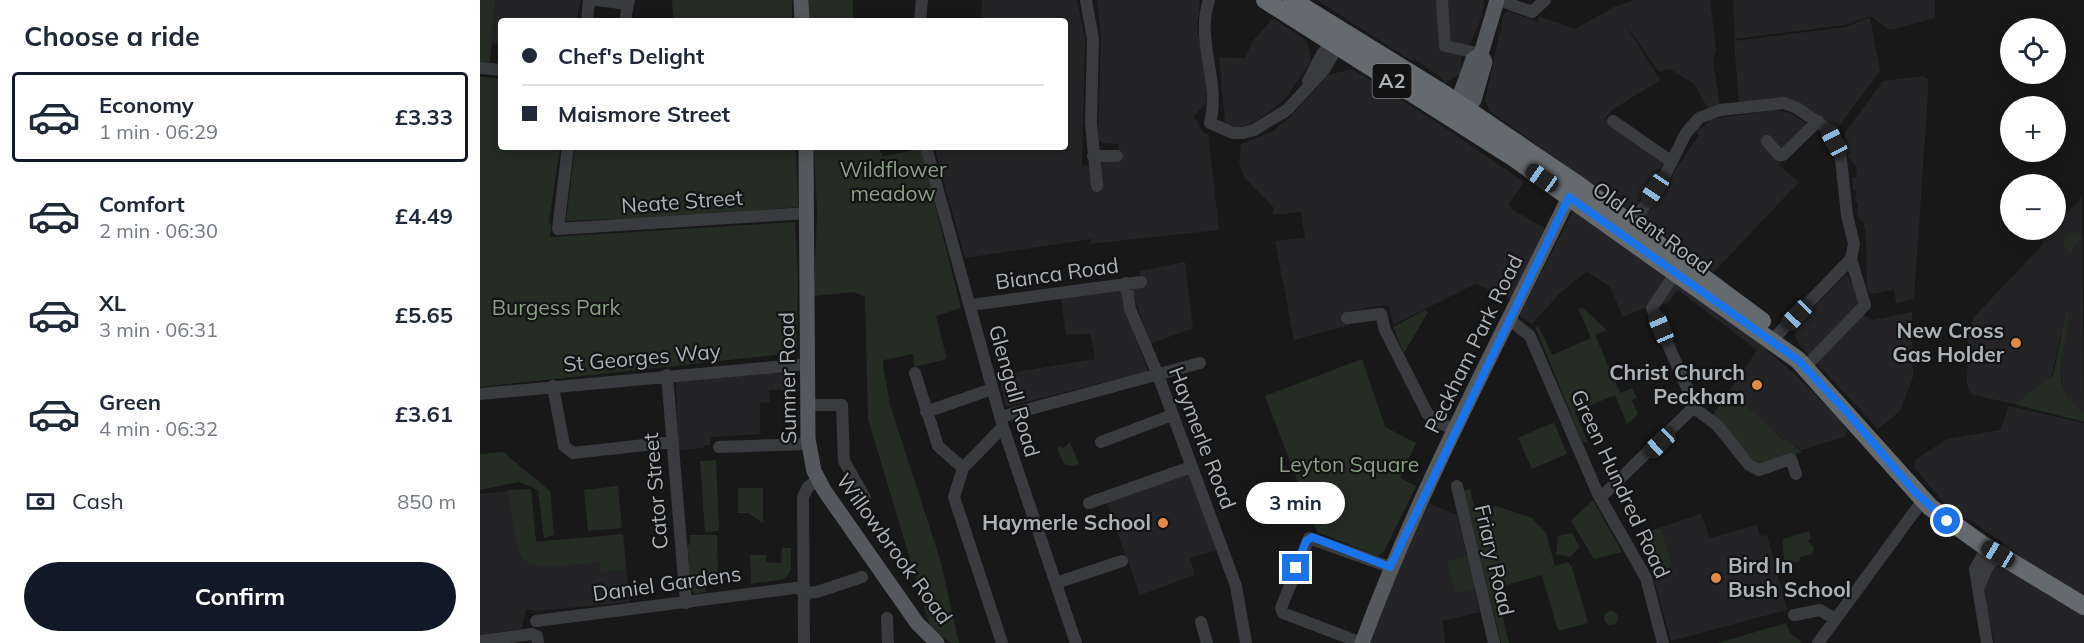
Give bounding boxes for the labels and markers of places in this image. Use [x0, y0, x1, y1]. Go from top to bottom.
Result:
place label: New Cross Gas Holder [1892, 317, 2005, 367]
marker: New Cross Gas Holder [2009, 336, 2023, 350]
place label: Christ Church Peckham [1609, 359, 1745, 409]
marker: Christ Church Peckham [1750, 378, 1764, 392]
place label: Haymerle School [982, 509, 1151, 535]
marker: Haymerle School [1156, 516, 1170, 530]
place label: Bird In Bush School [1728, 552, 1851, 602]
marker: Bird In Bush School [1709, 571, 1723, 585]

